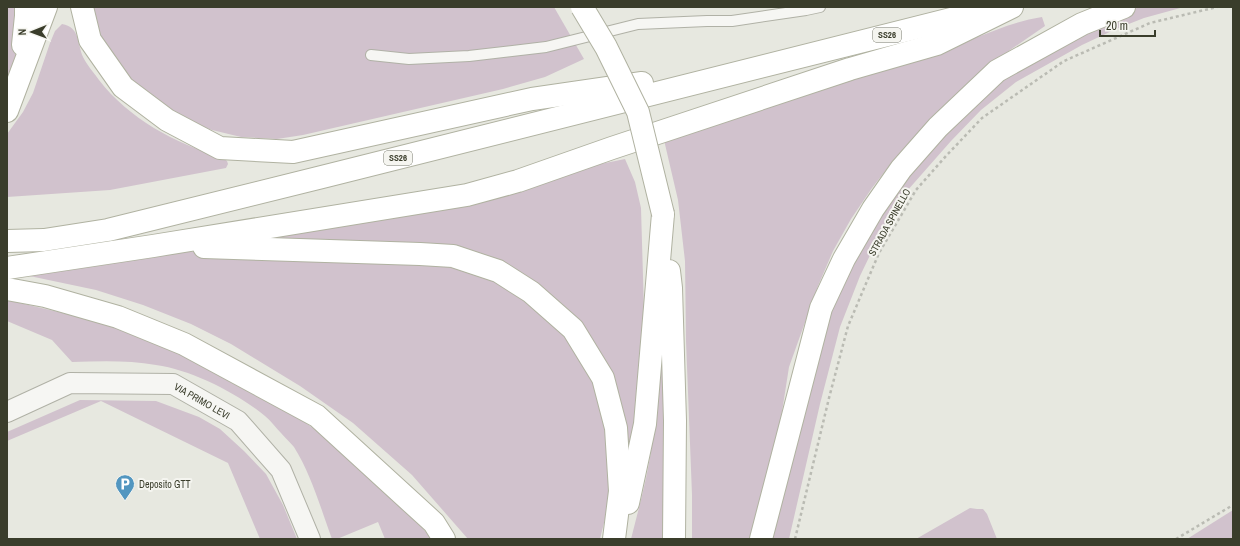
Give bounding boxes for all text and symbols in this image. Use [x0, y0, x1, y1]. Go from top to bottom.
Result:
north arrow [12, 12, 52, 52]
scale bar [1100, 12, 1155, 38]
text: 20 m [1106, 18, 1128, 34]
road number: SS26 [873, 28, 901, 42]
text: N [15, 29, 29, 36]
road number: SS26 [384, 151, 412, 165]
street label: STRADA SPINELLO [866, 186, 913, 258]
street label: VIA PRIMO LEVI [172, 380, 232, 422]
parking icon: Deposito GTT [114, 473, 136, 501]
place label: Deposito GTT [139, 478, 191, 491]

